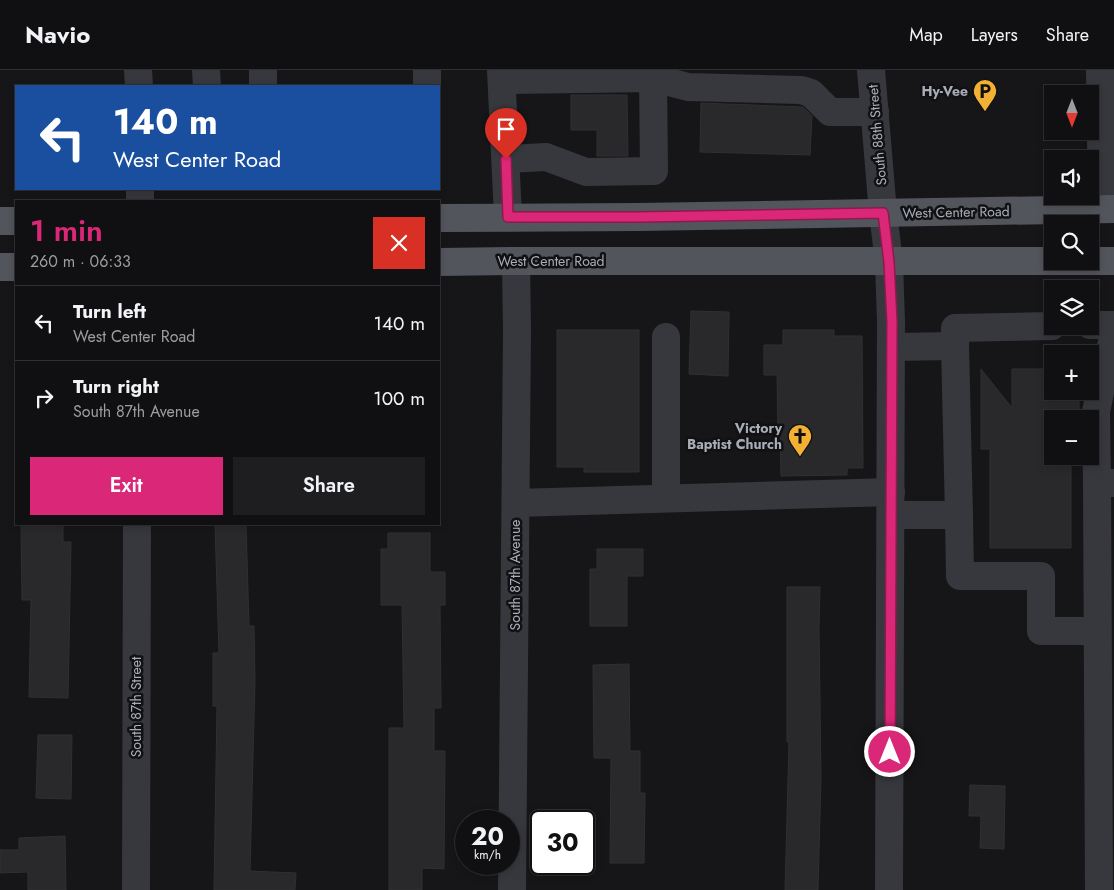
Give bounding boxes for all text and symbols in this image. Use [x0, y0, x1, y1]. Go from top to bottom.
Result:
text: Navio [25, 17, 90, 52]
text: Map [909, 22, 943, 48]
text: Layers [971, 22, 1018, 48]
text: Share [1046, 22, 1089, 48]
parking icon: Hy-Vee [972, 78, 998, 112]
place label: Hy-Vee [921, 81, 968, 101]
street label: South 88th Street [863, 83, 891, 186]
north arrow [1044, 85, 1099, 140]
map controls [1044, 85, 1099, 465]
text: 140 m [113, 97, 218, 147]
icon: left [30, 105, 95, 170]
pin [485, 108, 527, 159]
icon: arrive [492, 115, 520, 143]
text: West Center Road [113, 143, 281, 175]
button: sound [1044, 150, 1099, 205]
street label: West Center Road [902, 201, 1010, 223]
text: 1 min [30, 209, 103, 252]
button: search [1044, 215, 1099, 270]
button: close [373, 217, 425, 269]
text: 260 m · 06:33 [30, 250, 131, 273]
street label: West Center Road [497, 251, 605, 271]
button: layers [1044, 280, 1099, 335]
text: Turn left [73, 298, 146, 325]
icon: left [30, 309, 58, 337]
text: 140 m [373, 310, 425, 337]
text: West Center Road [73, 325, 195, 348]
button: + [1044, 345, 1099, 400]
text: Turn right [73, 373, 159, 400]
icon: right [30, 384, 58, 412]
text: 100 m [373, 385, 425, 412]
text: South 87th Avenue [73, 400, 200, 423]
button: − [1044, 410, 1099, 465]
place label: Victory Baptist Church [687, 418, 783, 454]
church icon: Victory Baptist Church [787, 423, 813, 457]
button: Exit [30, 457, 223, 515]
button: Share [233, 457, 425, 515]
street label: South 87th Avenue [505, 520, 525, 630]
street label: South 87th Street [126, 656, 146, 757]
position arrow [863, 725, 915, 777]
speed limit sign: 30 [530, 810, 595, 875]
text: 20 [471, 818, 504, 854]
text: km/h [474, 846, 501, 864]

